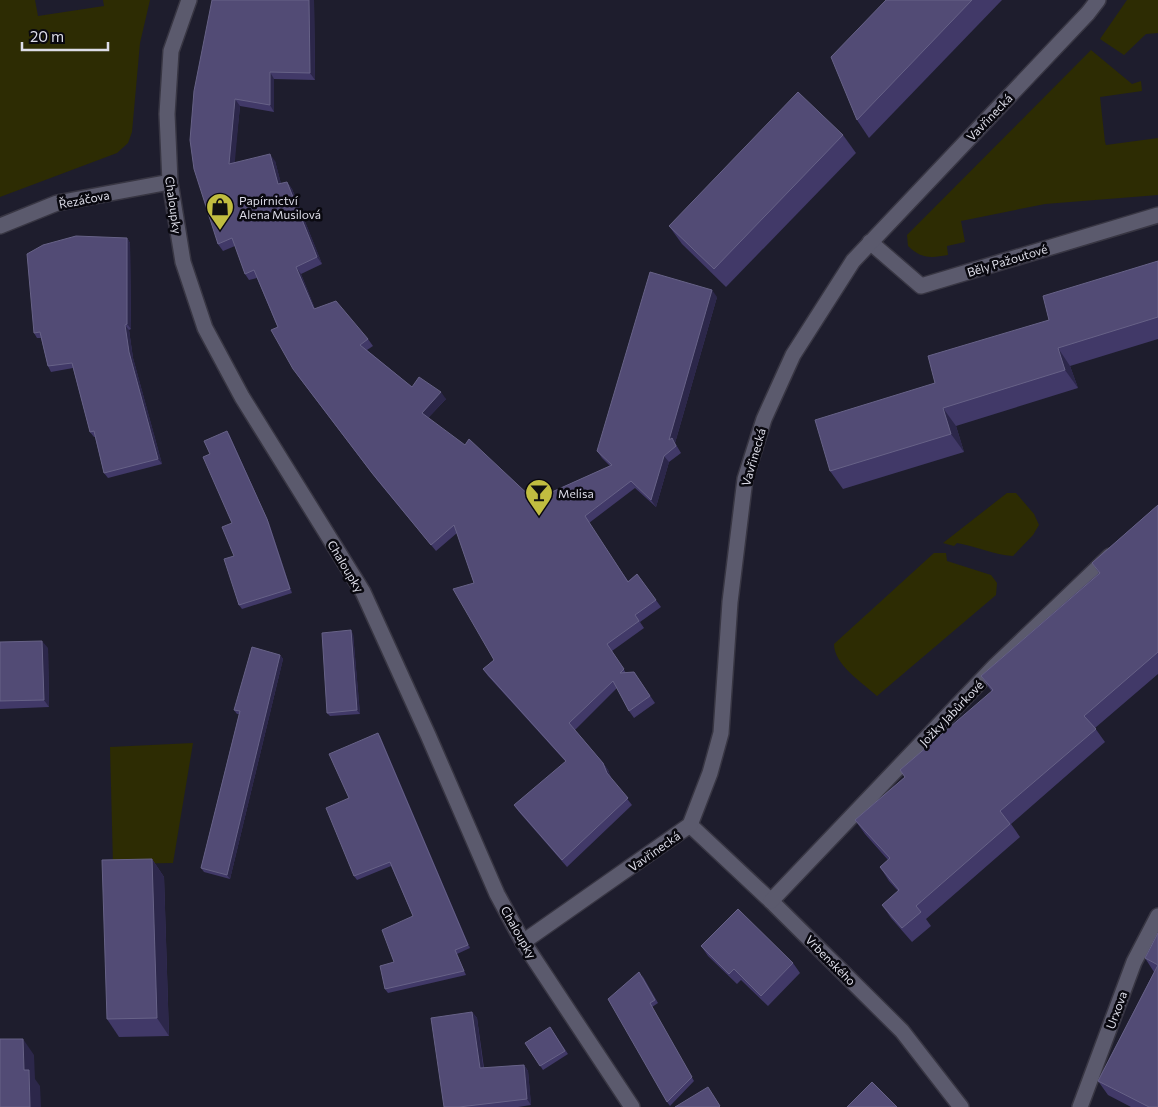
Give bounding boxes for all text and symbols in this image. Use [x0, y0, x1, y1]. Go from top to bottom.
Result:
scale bar [22, 20, 109, 52]
text: 20 m [30, 27, 64, 45]
street label: Vavřinecká [963, 91, 1015, 143]
street label: Chaloupky [163, 175, 185, 235]
street label: Řezáčova [57, 187, 111, 211]
shop icon: Papírnictví Alena Musilová [205, 192, 235, 231]
place label: Papírnictví Alena Musilová [239, 193, 321, 221]
street label: Běly Pažoutové [965, 241, 1049, 279]
street label: Vavřinecká [738, 426, 768, 488]
bar icon: Melisa [524, 478, 554, 517]
place label: Melisa [558, 486, 594, 500]
street label: Chaloupky [325, 537, 367, 595]
street label: Jožky Jabůrkové [916, 677, 986, 749]
street label: Vavřinecká [626, 828, 682, 874]
street label: Chaloupky [498, 903, 540, 961]
street label: Vrbenského [803, 932, 859, 988]
street label: Urxova [1103, 989, 1129, 1031]

